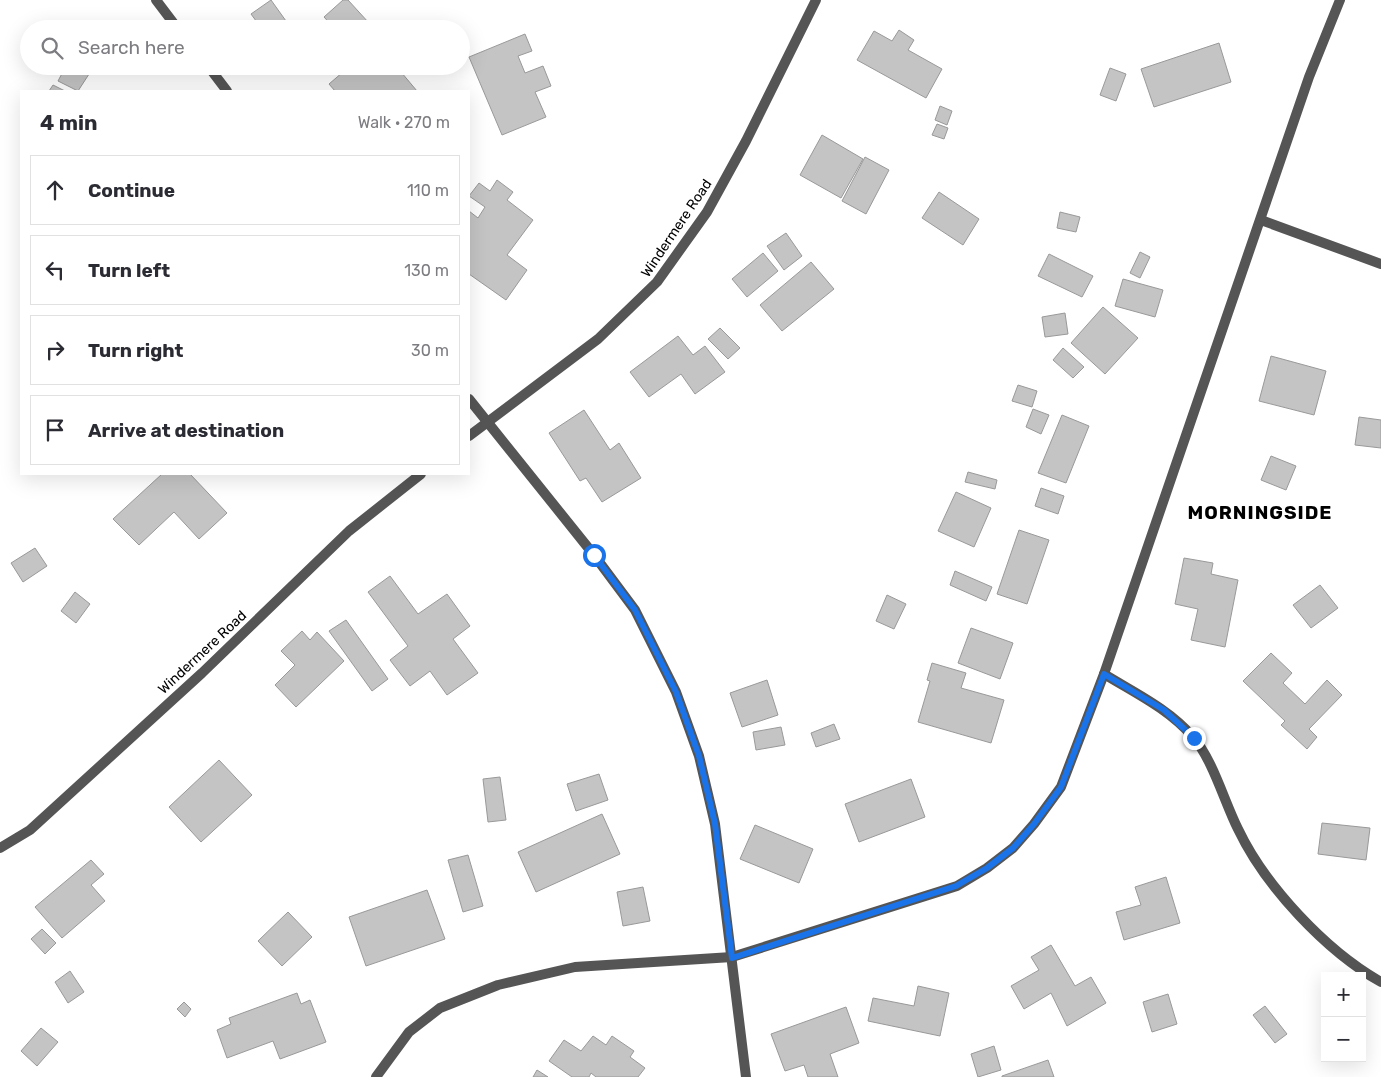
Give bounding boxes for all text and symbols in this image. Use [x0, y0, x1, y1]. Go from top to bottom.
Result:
search box [20, 20, 470, 75]
icon: search [38, 34, 66, 62]
text: Search here [78, 36, 185, 59]
text: 4 min [40, 110, 98, 135]
text: Walk · 270 m [358, 113, 450, 132]
icon: ahead [41, 176, 69, 204]
street label: Windermere Road [637, 176, 715, 280]
text: Continue [88, 179, 175, 202]
text: 110 m [407, 181, 449, 200]
icon: left [41, 256, 69, 284]
text: Turn left [88, 259, 170, 282]
text: 130 m [404, 261, 449, 280]
icon: right [41, 336, 69, 364]
text: Turn right [88, 339, 183, 362]
text: 30 m [411, 341, 449, 360]
icon: arrive [41, 416, 69, 444]
text: Arrive at destination [88, 419, 284, 442]
district label: MORNINGSIDE [1187, 501, 1333, 524]
route start [583, 544, 606, 567]
street label: Windermere Road [155, 607, 250, 698]
route end [1183, 727, 1206, 750]
map controls [1321, 972, 1366, 1062]
button: + [1321, 972, 1366, 1017]
button: − [1321, 1017, 1366, 1062]

